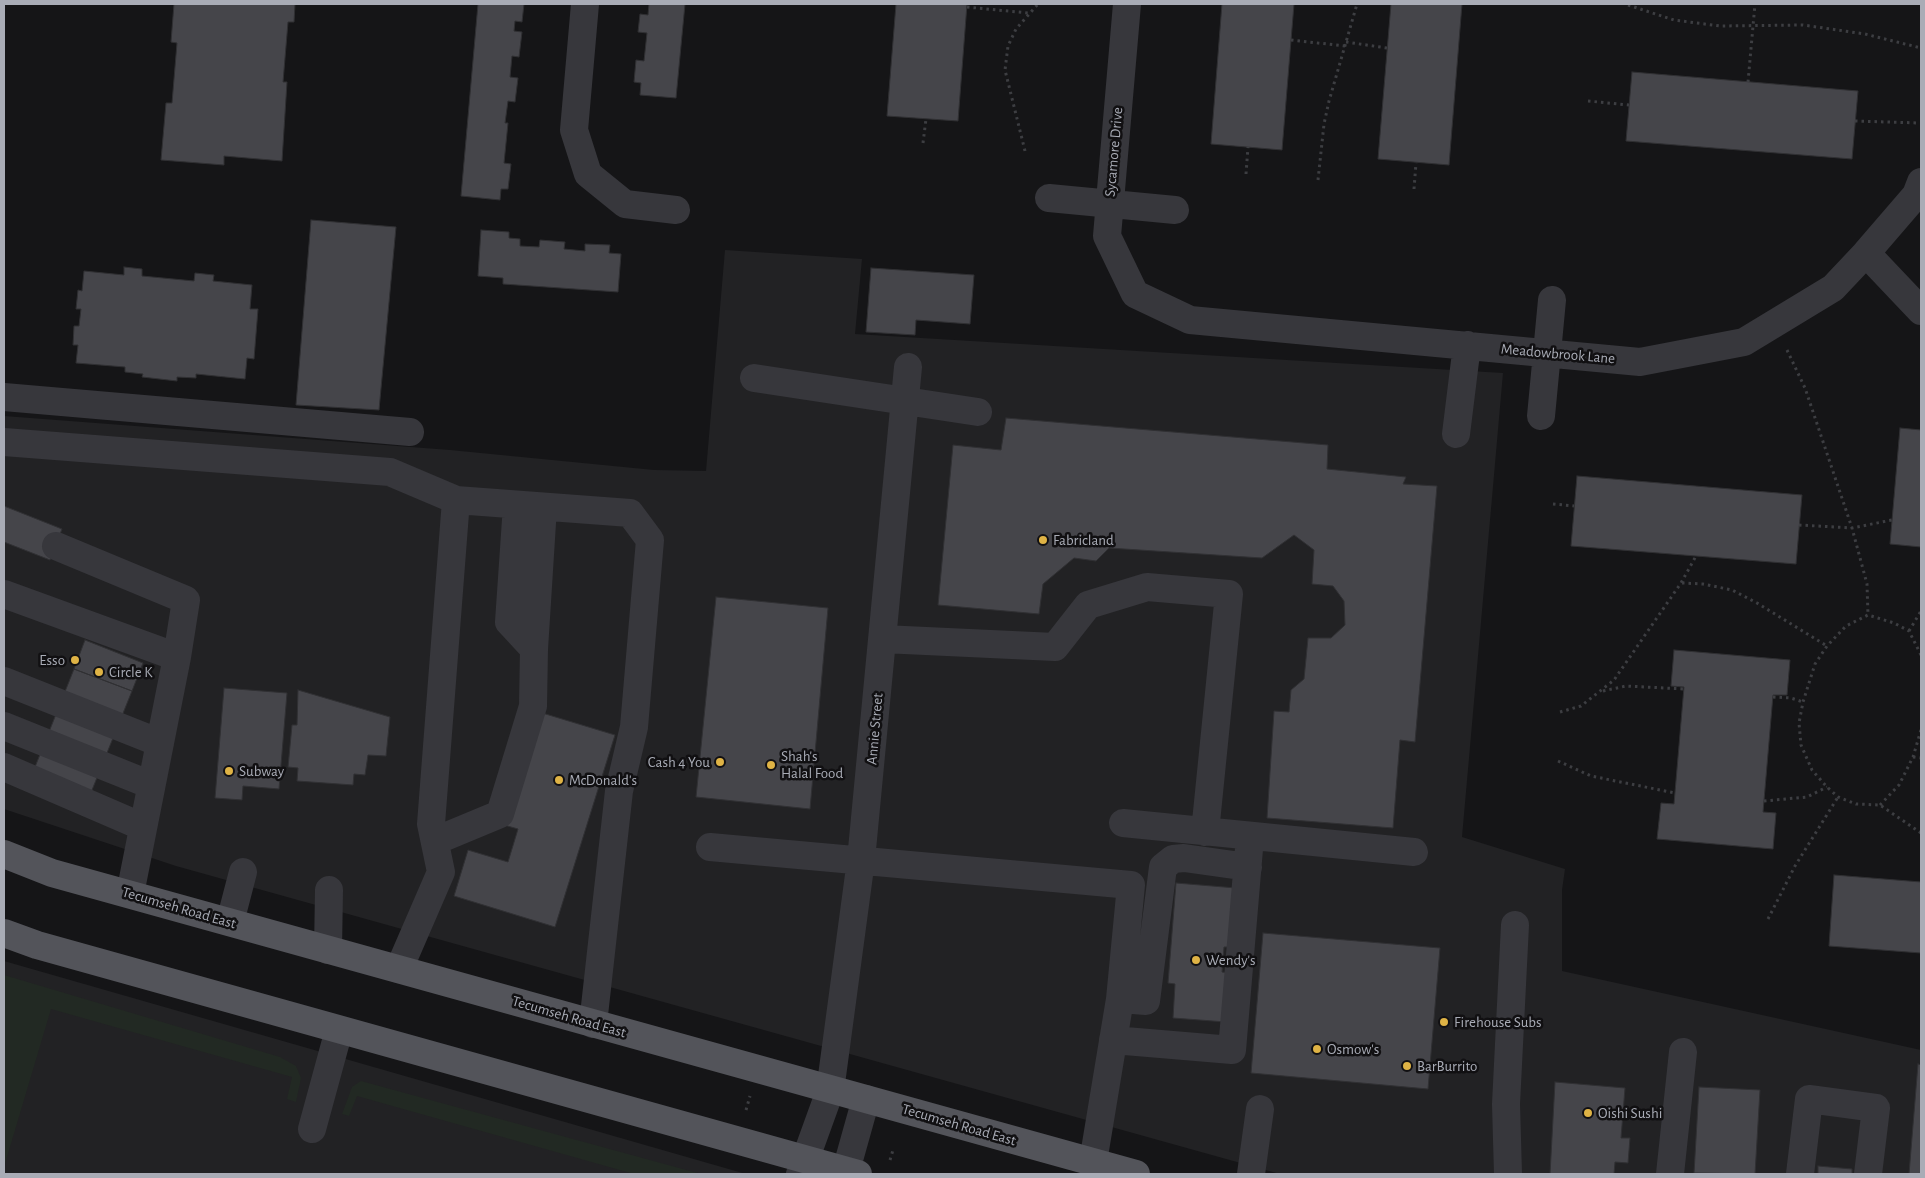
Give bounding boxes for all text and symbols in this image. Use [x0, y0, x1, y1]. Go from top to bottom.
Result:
street label: Sycamore Drive [1101, 106, 1127, 198]
street label: Meadowbrook Lane [1500, 340, 1616, 368]
place label: Fabricland [1053, 531, 1114, 549]
marker: Fabricland [1037, 534, 1049, 546]
place label: Esso [39, 651, 65, 669]
marker: Esso [69, 654, 81, 666]
place label: Circle K [109, 663, 152, 681]
marker: Circle K [93, 666, 105, 678]
street label: Annie Street [863, 692, 887, 766]
place label: Shah's Halal Food [781, 747, 843, 782]
place label: Cash 4 You [648, 753, 710, 771]
marker: Cash 4 You [714, 756, 726, 768]
marker: Shah's Halal Food [765, 759, 777, 771]
place label: Subway [239, 762, 284, 780]
marker: Subway [223, 765, 235, 777]
place label: McDonald's [569, 771, 637, 789]
marker: McDonald's [553, 774, 565, 786]
street label: Tecumseh Road East [120, 883, 238, 933]
place label: Wendy's [1206, 951, 1256, 969]
marker: Wendy's [1190, 954, 1202, 966]
street label: Tecumseh Road East [510, 992, 628, 1042]
place label: Firehouse Subs [1454, 1013, 1542, 1031]
marker: Firehouse Subs [1438, 1016, 1450, 1028]
place label: Osmow's [1327, 1040, 1379, 1058]
marker: Osmow's [1311, 1043, 1323, 1055]
place label: BarBurrito [1417, 1057, 1477, 1075]
marker: BarBurrito [1401, 1060, 1413, 1072]
street label: Tecumseh Road East [900, 1100, 1018, 1150]
place label: Oishi Sushi [1598, 1104, 1662, 1122]
marker: Oishi Sushi [1582, 1107, 1594, 1119]

